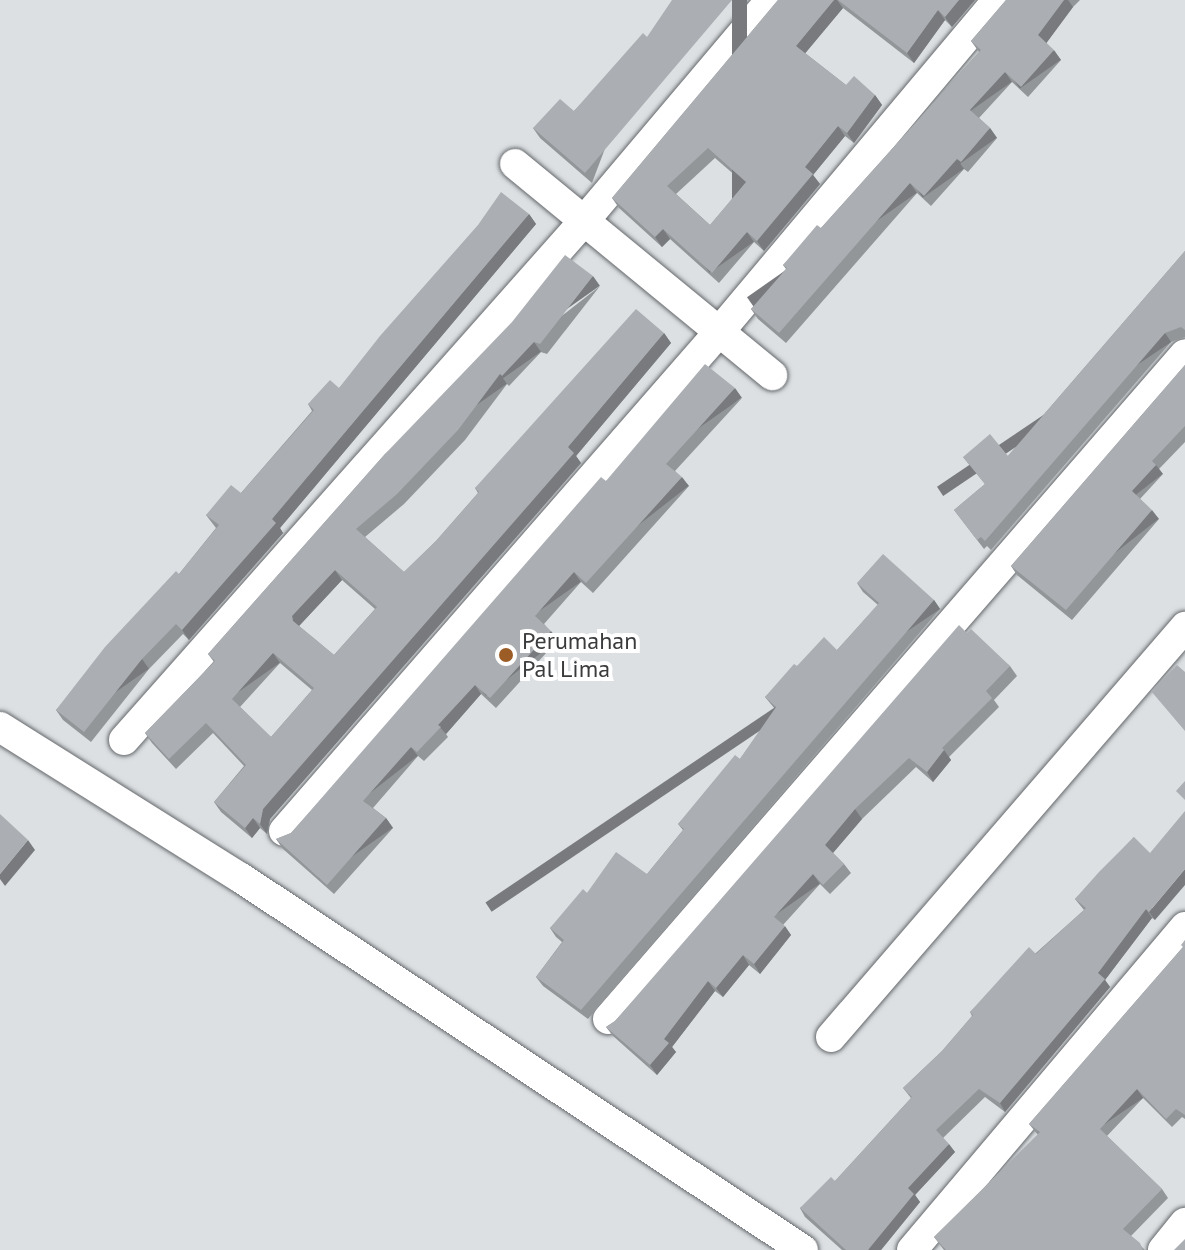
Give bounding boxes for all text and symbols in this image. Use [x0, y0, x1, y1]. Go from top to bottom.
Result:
place label: Perumahan Pal Lima [522, 627, 637, 683]
marker: Perumahan Pal Lima [497, 646, 515, 664]

